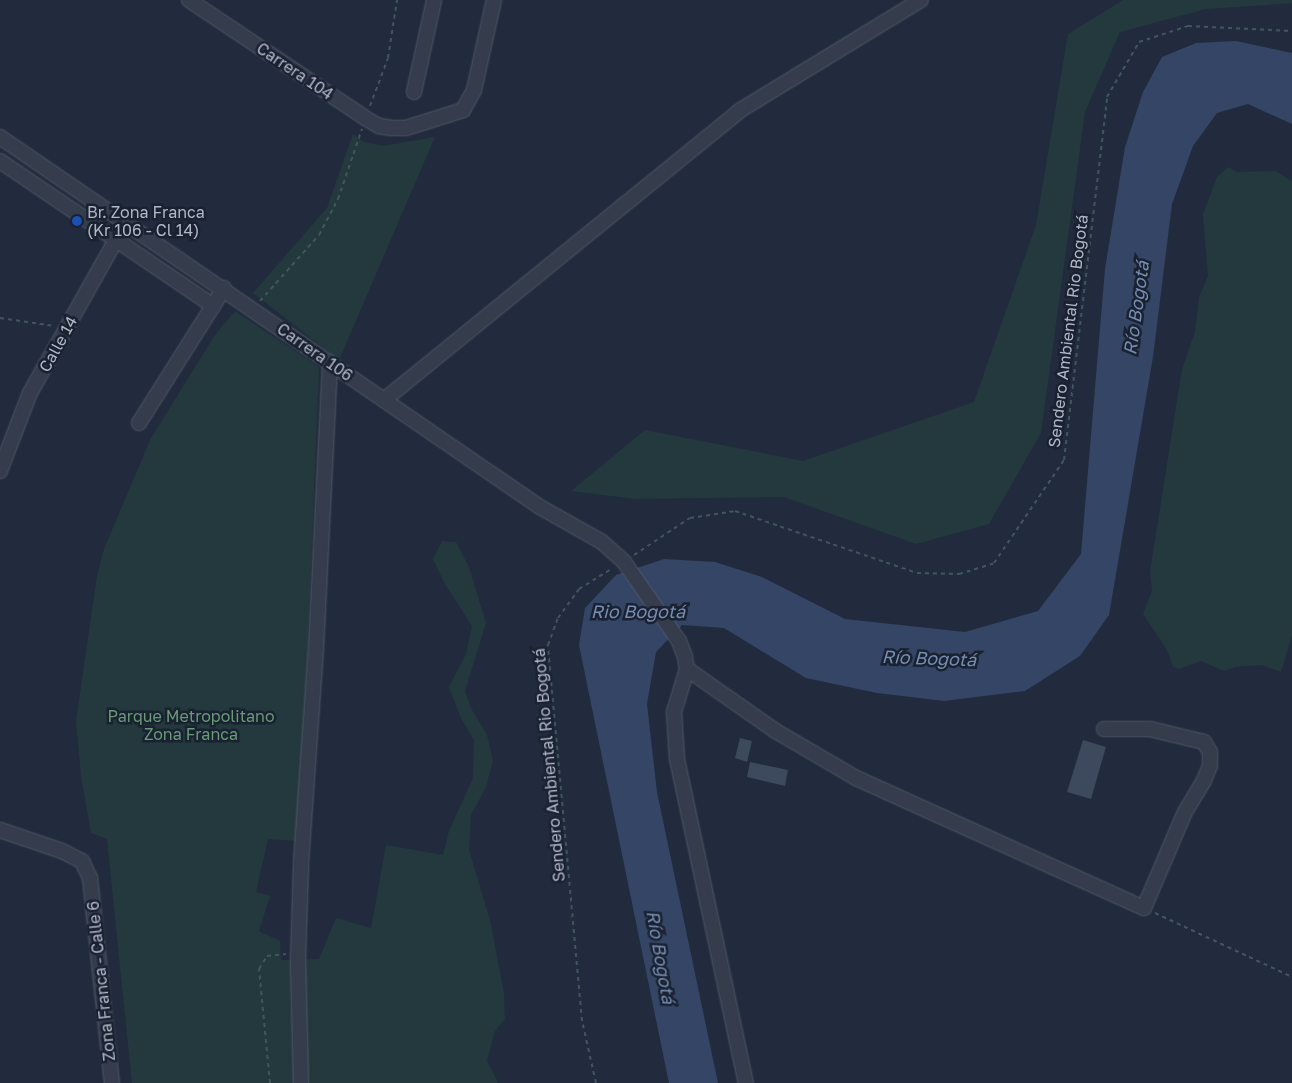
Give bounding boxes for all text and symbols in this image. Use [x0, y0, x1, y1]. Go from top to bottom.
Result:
street label: Carrera 104 [253, 38, 337, 104]
place label: Br. Zona Franca (Kr 106 - Cl 14) [87, 202, 205, 240]
street label: Sendero Ambiental Rio Bogotá [1044, 213, 1092, 449]
marker: Br. Zona Franca (Kr 106 - Cl 14) [71, 215, 83, 227]
water label: Río Bogotá [1119, 260, 1153, 356]
street label: Calle 14 [35, 313, 81, 375]
street label: Carrera 106 [273, 319, 357, 385]
water label: Rio Bogotá [591, 600, 685, 622]
water label: Río Bogotá [881, 646, 977, 670]
street label: Sendero Ambiental Rio Bogotá [529, 647, 569, 883]
park label: Parque Metropolitano Zona Franca [107, 706, 275, 744]
street label: Zona Franca - Calle 6 [83, 900, 119, 1062]
water label: Río Bogotá [642, 909, 680, 1005]

